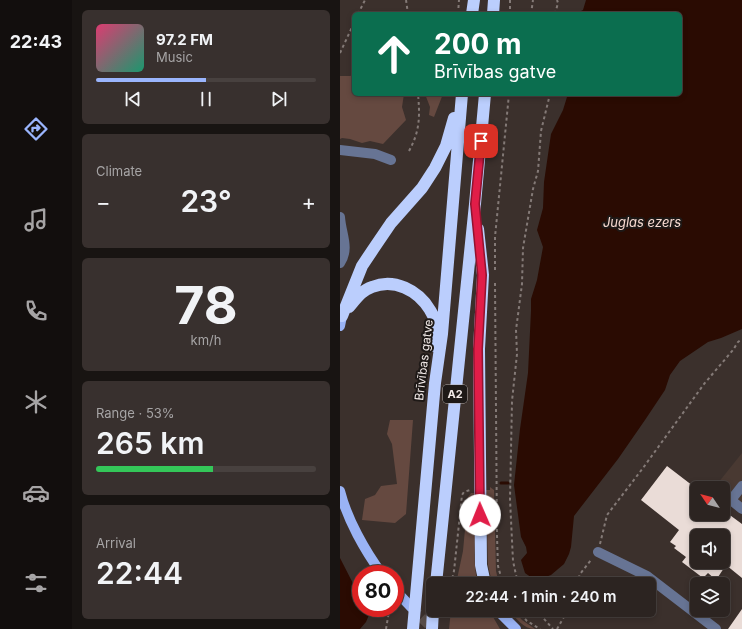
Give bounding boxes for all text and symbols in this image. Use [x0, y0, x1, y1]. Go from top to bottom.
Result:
text: 200 m [434, 27, 522, 61]
icon: ahead [368, 28, 420, 80]
text: 97.2 FM [156, 30, 213, 49]
text: 22:43 [10, 31, 62, 52]
text: Music [156, 49, 193, 65]
text: Brīvības gatve [434, 61, 556, 82]
icon: previous [122, 88, 144, 110]
icon: pause [195, 88, 217, 110]
icon: next [268, 88, 290, 110]
icon: directions [22, 115, 50, 143]
pin [464, 124, 498, 158]
icon: arrive [470, 130, 492, 152]
text: Climate [96, 163, 142, 179]
text: 23° [180, 183, 232, 219]
text: − [96, 189, 111, 215]
text: + [301, 189, 316, 215]
icon: music [22, 206, 50, 234]
water label: Juglas ezers [603, 214, 681, 230]
text: 78 [174, 274, 238, 337]
icon: phone [22, 297, 50, 325]
street label: Brīvības gatve [411, 319, 436, 401]
text: km/h [191, 332, 221, 348]
road number: A2 [443, 385, 467, 403]
icon: climate [22, 388, 50, 416]
text: Range · 53% [96, 405, 175, 421]
text: 265 km [96, 425, 204, 461]
icon: car [22, 479, 50, 507]
north arrow [690, 481, 730, 521]
map controls [690, 481, 730, 617]
position arrow [459, 494, 501, 536]
button: sound [690, 529, 730, 569]
text: Arrival [96, 535, 136, 551]
text: 22:44 [96, 555, 183, 591]
speed limit sign: 80 [352, 565, 404, 617]
icon: filters [22, 569, 50, 597]
button: layers [690, 577, 730, 617]
text: 22:44 · 1 min · 240 m [465, 587, 617, 606]

